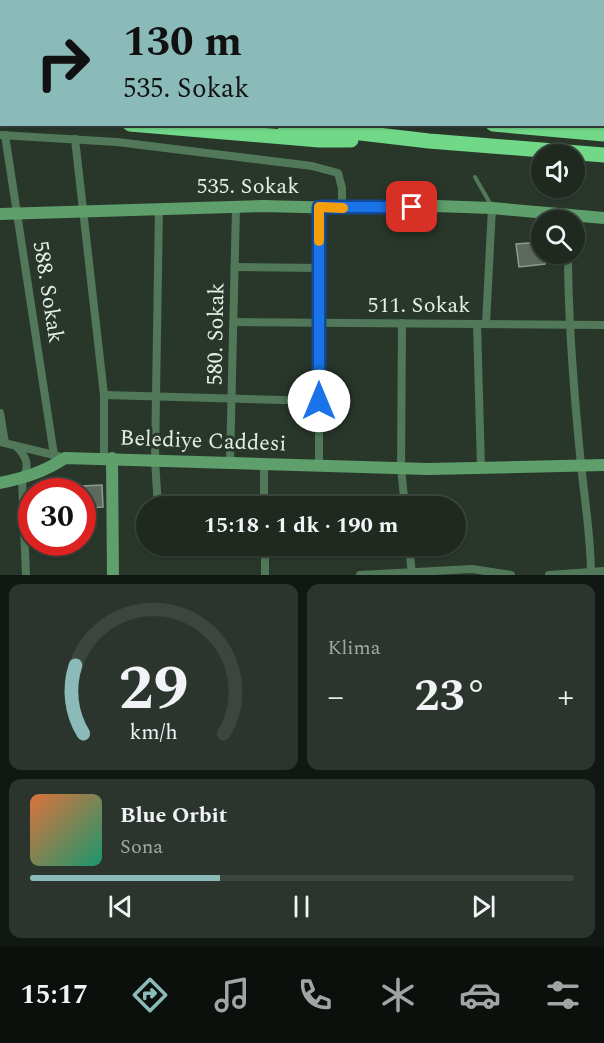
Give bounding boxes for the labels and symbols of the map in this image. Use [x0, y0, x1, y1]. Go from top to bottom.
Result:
street label: 535. Sokak [197, 170, 299, 203]
pin [386, 181, 437, 232]
street label: 588. Sokak [24, 239, 72, 345]
street label: 580. Sokak [199, 282, 233, 386]
street label: 511. Sokak [368, 289, 470, 322]
position arrow [287, 369, 351, 433]
street label: Belediye Caddesi [119, 422, 287, 460]
speed limit sign: 30 [18, 478, 96, 556]

